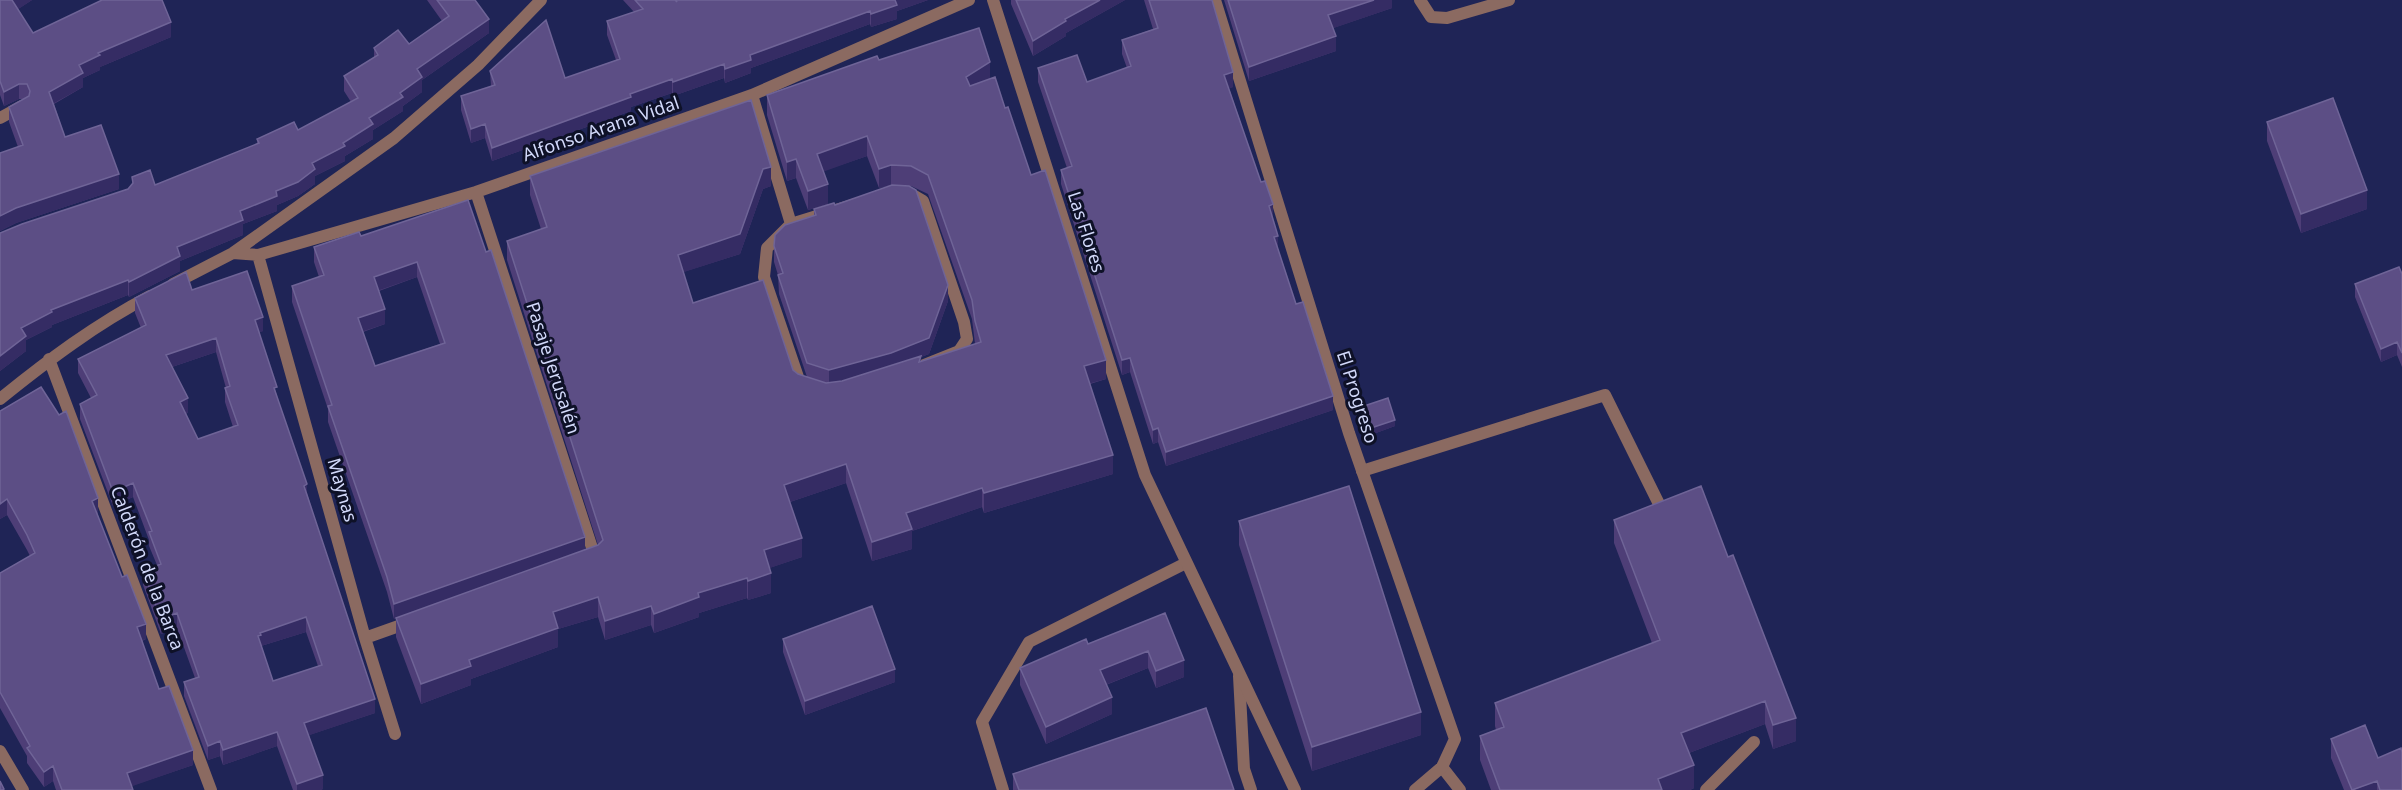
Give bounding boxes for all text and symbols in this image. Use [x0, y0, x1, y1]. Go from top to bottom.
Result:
street label: Alfonso Arana Vidal [519, 90, 682, 166]
street label: Las Flores [1063, 188, 1111, 275]
street label: Pasaje Jerusalén [521, 299, 587, 437]
street label: El Progreso [1332, 347, 1384, 446]
street label: Maynas [322, 455, 364, 524]
street label: Calderón de la Barca [106, 482, 190, 653]

